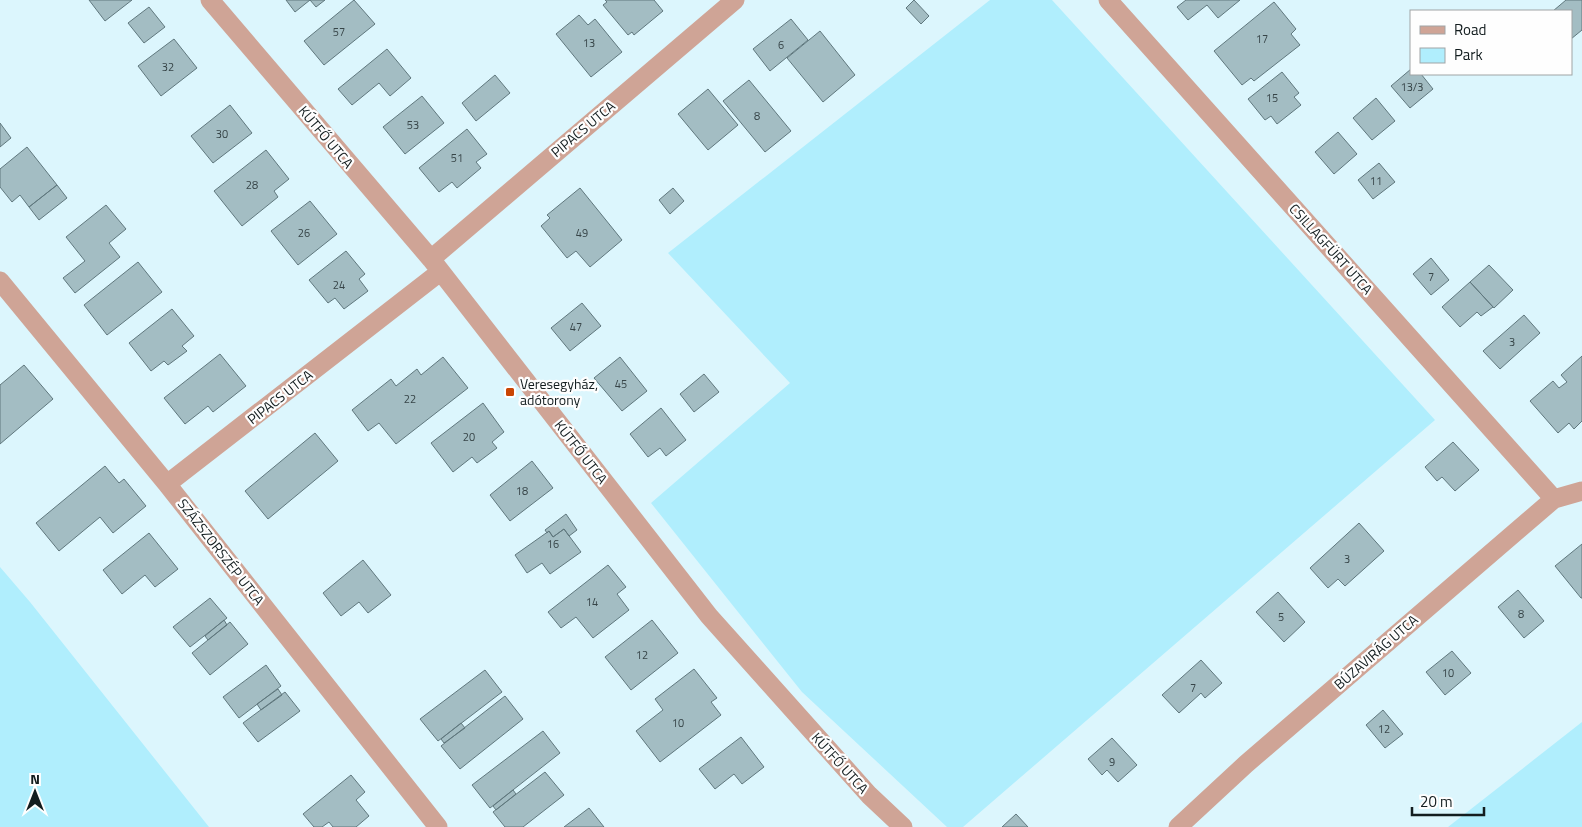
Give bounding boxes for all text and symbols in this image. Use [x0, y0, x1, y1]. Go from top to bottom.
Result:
legend [1410, 10, 1572, 75]
text: Road [1454, 18, 1486, 41]
house number: 57 [333, 24, 345, 40]
house number: 17 [1256, 31, 1268, 47]
house number: 13 [583, 35, 595, 51]
house number: 6 [778, 37, 784, 53]
text: Park [1454, 43, 1483, 66]
house number: 32 [162, 59, 174, 75]
house number: 13/3 [1400, 79, 1424, 95]
house number: 15 [1266, 90, 1278, 106]
street label: PIPACS UTCA [546, 95, 620, 162]
street label: KÚTFŐ UTCA [294, 101, 359, 173]
house number: 8 [754, 108, 760, 124]
house number: 53 [407, 117, 419, 133]
house number: 30 [216, 126, 228, 142]
house number: 51 [451, 150, 463, 166]
house number: 11 [1370, 173, 1382, 189]
house number: 28 [246, 177, 258, 193]
street label: CSILLAGFÜRT UTCA [1285, 198, 1379, 299]
house number: 26 [298, 225, 310, 241]
house number: 49 [576, 225, 588, 241]
house number: 7 [1428, 269, 1434, 285]
house number: 24 [333, 277, 345, 293]
house number: 47 [570, 319, 582, 335]
house number: 3 [1509, 334, 1515, 350]
street label: PIPACS UTCA [242, 364, 317, 429]
place label: Veresegyház, adótorony [520, 373, 598, 410]
house number: 45 [615, 376, 627, 392]
marker: Veresegyház, adótorony [504, 386, 516, 398]
house number: 22 [404, 391, 416, 407]
street label: KÚTFŐ UTCA [550, 415, 613, 489]
house number: 20 [463, 429, 475, 445]
house number: 18 [516, 483, 528, 499]
street label: SZÁZSZORSZÉP UTCA [173, 494, 270, 610]
house number: 16 [547, 536, 559, 552]
house number: 3 [1344, 551, 1350, 567]
house number: 14 [586, 594, 598, 610]
house number: 8 [1518, 606, 1524, 622]
house number: 5 [1278, 609, 1284, 625]
street label: BÚZAVIRÁG UTCA [1329, 609, 1423, 694]
house number: 12 [636, 647, 648, 663]
house number: 10 [1442, 665, 1454, 681]
house number: 7 [1190, 680, 1196, 696]
house number: 10 [672, 715, 684, 731]
house number: 12 [1378, 721, 1390, 737]
street label: KÚTFŐ UTCA [807, 727, 874, 798]
house number: 9 [1109, 754, 1115, 770]
north arrow [10, 767, 60, 817]
text: N [30, 768, 40, 789]
scale bar [1412, 784, 1484, 816]
text: 20 m [1420, 790, 1453, 813]

